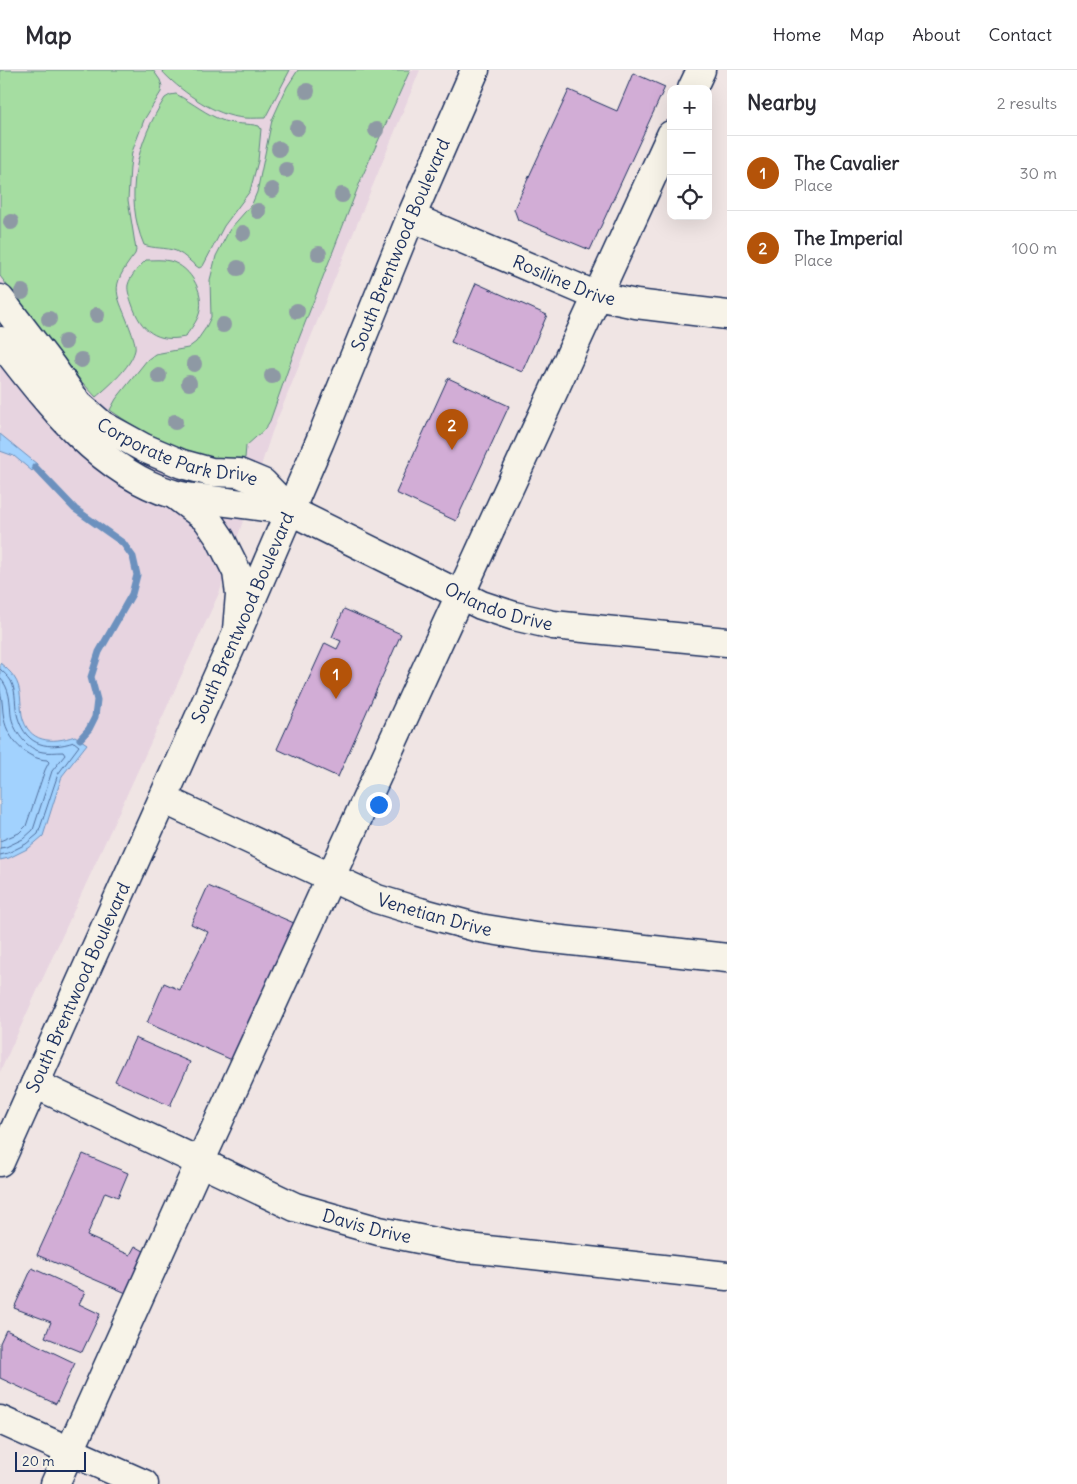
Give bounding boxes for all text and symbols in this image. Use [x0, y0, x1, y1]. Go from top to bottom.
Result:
text: Map [25, 20, 72, 50]
text: Home [773, 23, 821, 46]
text: Map [849, 23, 884, 46]
text: About [912, 23, 960, 46]
text: Contact [988, 23, 1052, 46]
map controls [667, 85, 712, 220]
button: + [667, 85, 712, 130]
text: Nearby [747, 89, 817, 116]
text: 2 results [997, 93, 1057, 113]
button: − [667, 130, 712, 175]
street label: South Brentwood Boulevard [346, 134, 455, 354]
text: The Cavalier [794, 151, 899, 175]
text: 1 [760, 163, 766, 183]
text: 30 m [1020, 163, 1057, 183]
button: locate [667, 175, 712, 220]
text: Place [794, 175, 833, 195]
text: The Imperial [794, 226, 903, 250]
text: 2 [759, 238, 767, 258]
text: 100 m [1012, 238, 1057, 258]
street label: Rosiline Drive [509, 250, 617, 310]
text: Place [794, 250, 833, 270]
pin: 2 [436, 409, 468, 450]
street label: Corporate Park Drive [93, 412, 262, 491]
street label: South Brentwood Boulevard [186, 508, 299, 727]
street label: Orlando Drive [441, 577, 555, 636]
pin: 1 [320, 658, 352, 699]
your location [366, 792, 392, 818]
street label: South Brentwood Boulevard [20, 878, 135, 1096]
street label: Venetian Drive [374, 888, 494, 941]
street label: Davis Drive [320, 1203, 413, 1248]
scale bar [15, 1449, 86, 1472]
text: 20 m [22, 1452, 55, 1470]

